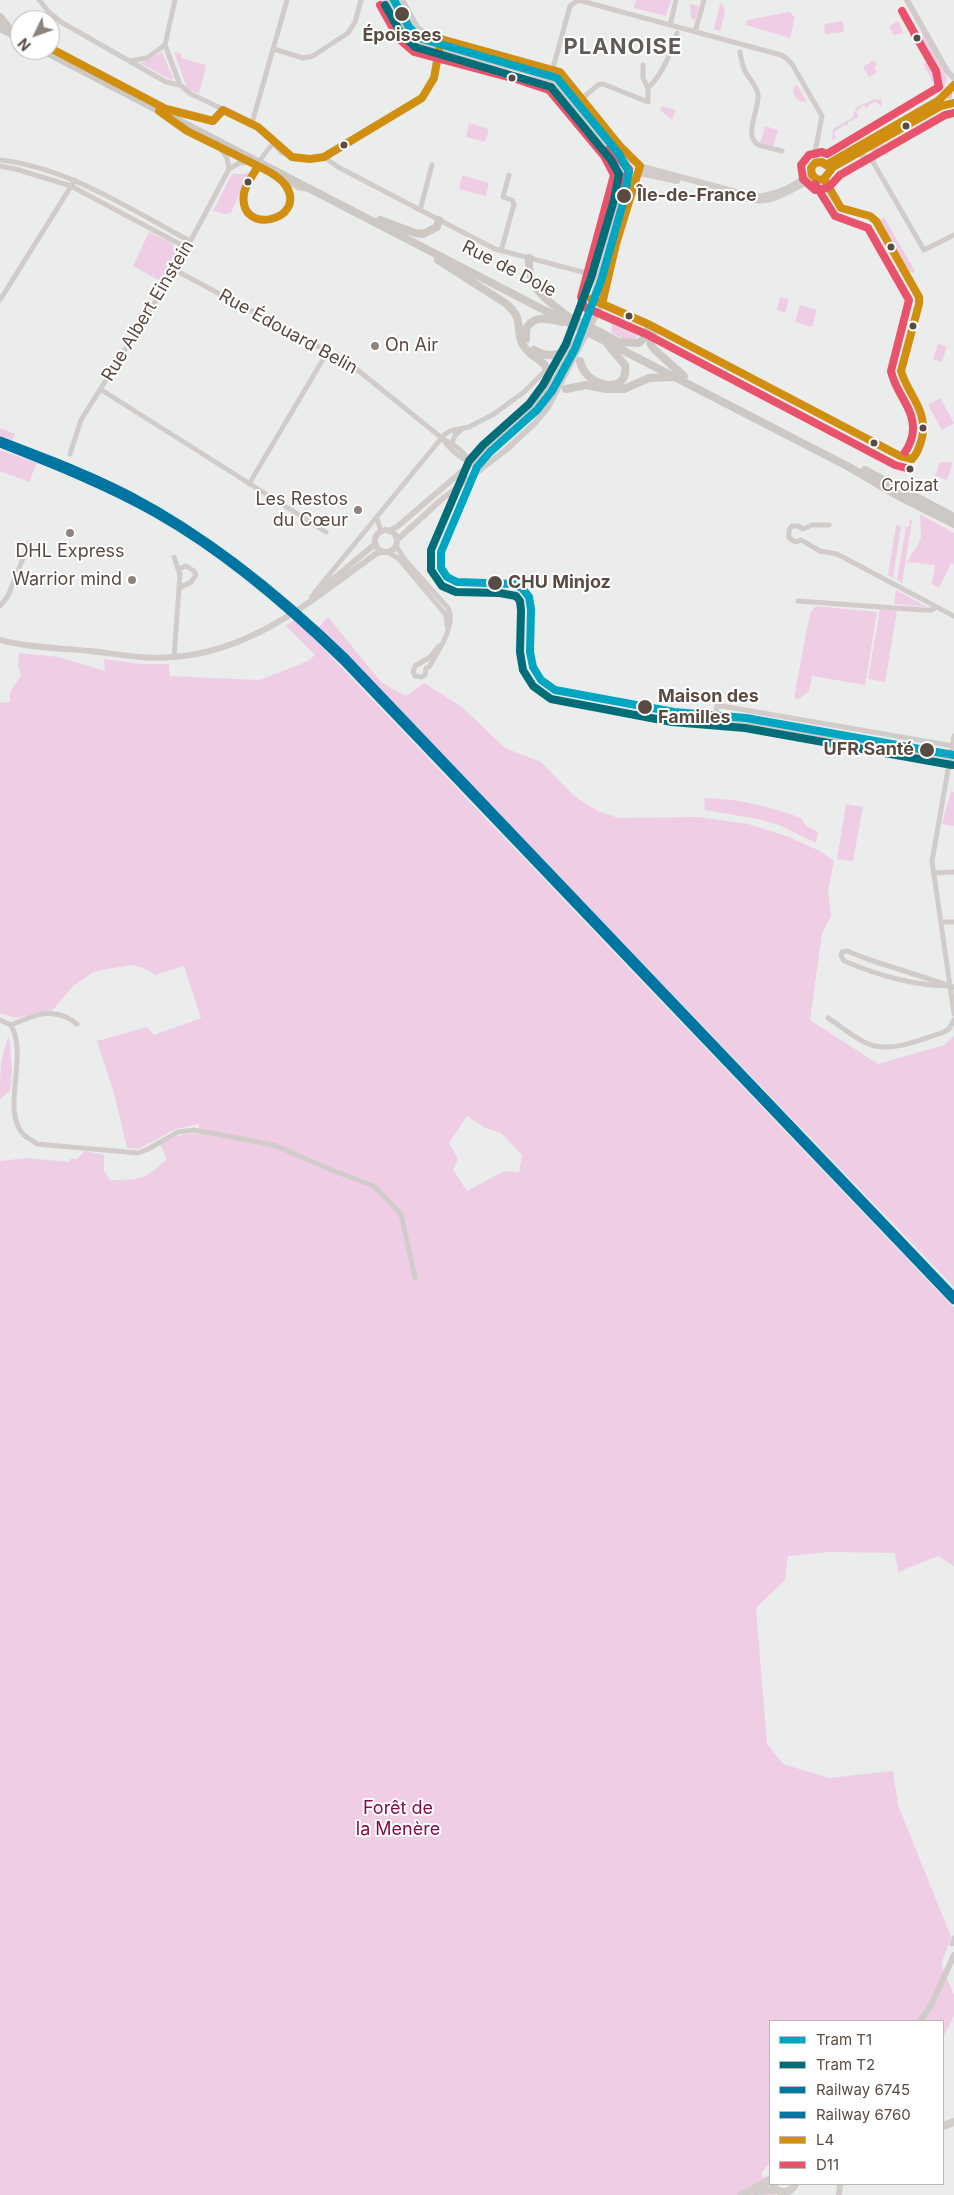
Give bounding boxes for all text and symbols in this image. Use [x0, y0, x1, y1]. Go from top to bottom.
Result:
marker: Époisses [393, 5, 411, 23]
north arrow [10, 10, 60, 60]
place label: Époisses [362, 25, 442, 47]
unlabelled marker [912, 33, 922, 43]
district label: PLANOISE [563, 34, 683, 60]
text: N [14, 35, 34, 54]
unlabelled marker [507, 73, 517, 83]
unlabelled marker [901, 121, 911, 131]
unlabelled marker [339, 140, 349, 150]
unlabelled marker [243, 177, 253, 187]
place label: Île-de-France [637, 185, 757, 207]
marker: Île-de-France [615, 187, 633, 205]
street label: Rue de Dole [458, 236, 560, 302]
street label: Rue Albert Einstein [97, 237, 199, 385]
unlabelled marker [886, 242, 896, 252]
street label: Rue Édouard Belin [215, 285, 361, 379]
unlabelled marker [624, 311, 634, 321]
unlabelled marker [908, 321, 918, 331]
place label: On Air [385, 335, 438, 357]
marker: On Air [369, 340, 381, 352]
unlabelled marker [918, 423, 928, 433]
unlabelled marker [869, 438, 879, 448]
marker: Croizat [905, 464, 915, 474]
place label: Croizat [881, 476, 939, 496]
place label: Les Restos du Cœur [255, 489, 348, 532]
marker: Les Restos du Cœur [352, 504, 364, 516]
marker: DHL Express [64, 527, 76, 539]
place label: DHL Express [15, 541, 125, 563]
place label: Warrior mind [12, 569, 122, 591]
place label: CHU Minjoz [508, 572, 611, 594]
marker: Warrior mind [126, 574, 138, 586]
marker: CHU Minjoz [486, 574, 504, 592]
place label: Maison des Familles [658, 686, 759, 729]
marker: Maison des Familles [636, 698, 654, 716]
place label: UFR Santé [824, 739, 914, 761]
marker: UFR Santé [918, 741, 936, 759]
park label: Forêt de la Menère [356, 1798, 440, 1840]
legend [769, 2020, 944, 2185]
text: Tram T1 [816, 2030, 872, 2049]
text: Tram T2 [816, 2055, 875, 2074]
text: Railway 6745 [816, 2080, 910, 2099]
text: Railway 6760 [816, 2105, 911, 2124]
text: L4 [816, 2130, 834, 2149]
text: D11 [816, 2155, 839, 2174]

